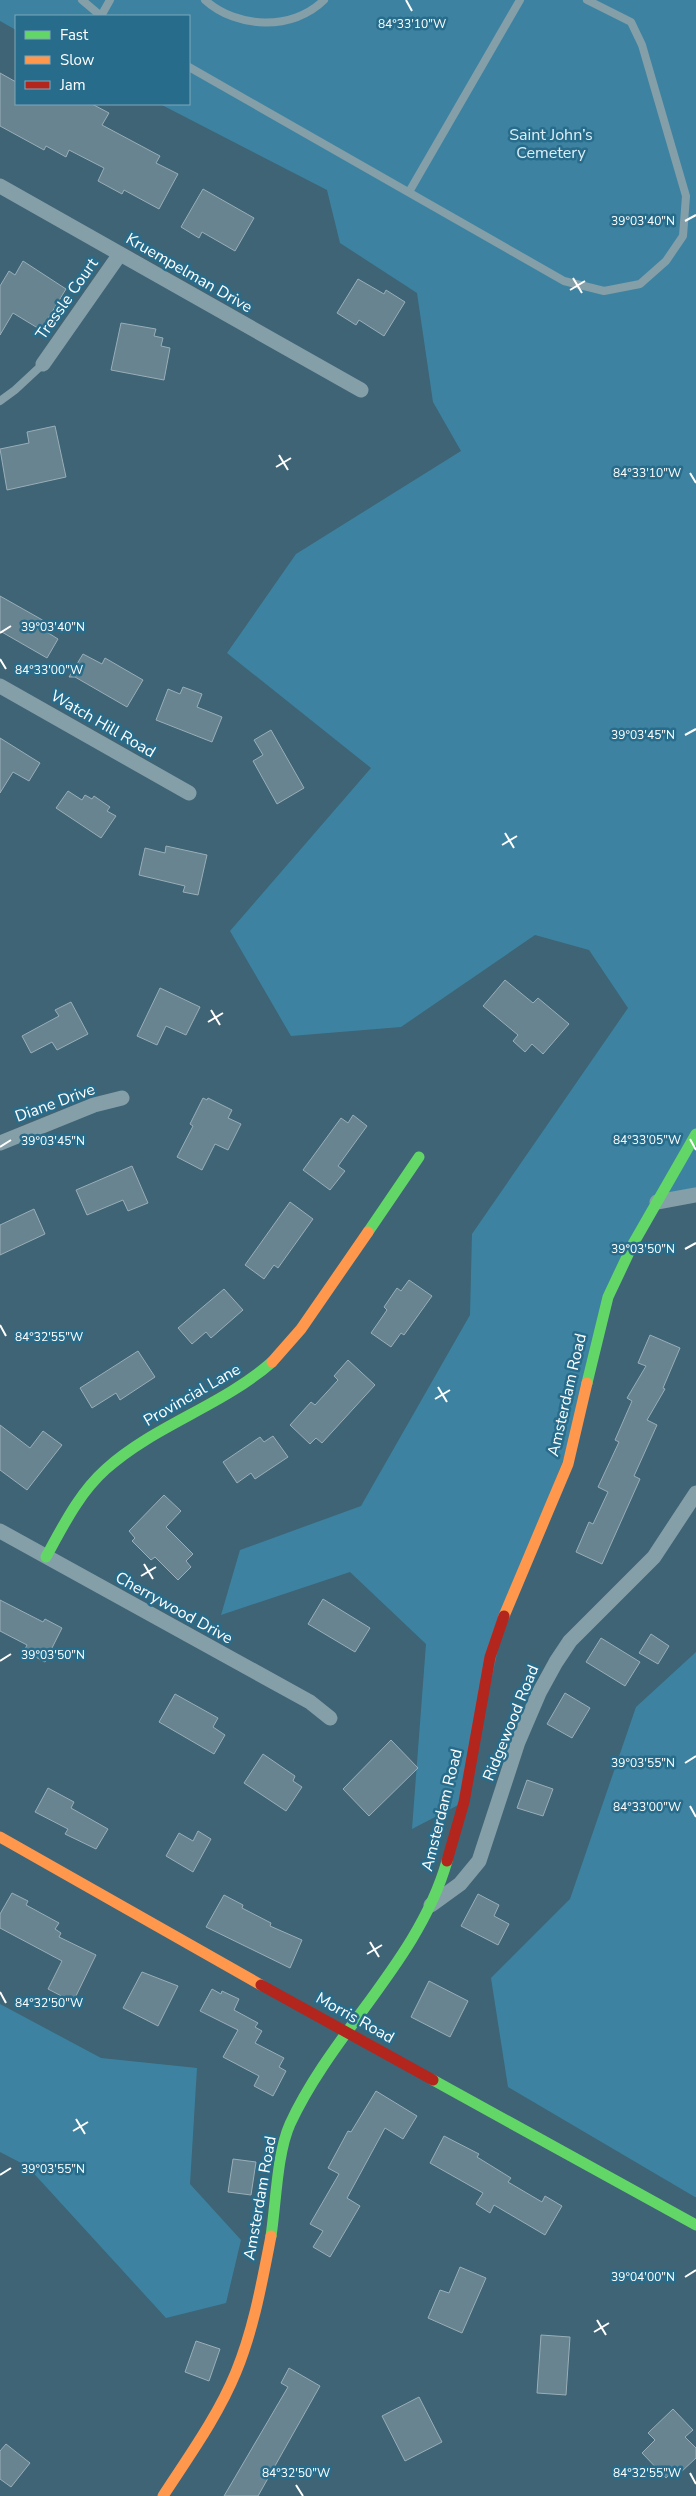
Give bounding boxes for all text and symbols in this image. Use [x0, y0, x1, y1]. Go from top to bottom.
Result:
legend [15, 15, 190, 105]
text: 84°33'10"W [378, 16, 446, 32]
text: Fast [60, 25, 89, 45]
text: Slow [60, 50, 95, 70]
text: Jam [59, 75, 86, 95]
park label: Saint John’s Cemetery [509, 124, 593, 164]
text: 39°03'40"N [611, 213, 675, 229]
street label: Kruempelman Drive [122, 228, 256, 318]
street label: Tressle Court [31, 253, 103, 344]
text: 84°33'10"W [613, 465, 681, 481]
text: 39°03'40"N [21, 619, 85, 635]
text: 84°33'00"W [15, 662, 83, 678]
street label: Watch Hill Road [46, 685, 160, 763]
text: 39°03'45"N [611, 727, 675, 743]
street label: Diane Drive [12, 1078, 98, 1128]
text: 84°33'05"W [613, 1132, 681, 1148]
text: 39°03'45"N [21, 1133, 85, 1149]
text: 39°03'50"N [611, 1241, 675, 1257]
text: 84°32'55"W [15, 1329, 83, 1345]
street label: Amsterdam Road [542, 1331, 592, 1459]
street label: Provincial Lane [139, 1358, 245, 1432]
street label: Cherrywood Drive [111, 1567, 237, 1649]
text: 39°03'50"N [21, 1647, 85, 1663]
street label: Ridgewood Road [478, 1662, 544, 1784]
street label: Amsterdam Road [416, 1746, 468, 1874]
text: 39°03'55"N [611, 1755, 675, 1771]
text: 84°33'00"W [613, 1799, 681, 1815]
street label: Morris Road [312, 1987, 398, 2049]
text: 84°32'50"W [15, 1995, 83, 2011]
street label: Amsterdam Road [238, 2134, 282, 2262]
text: 39°03'55"N [21, 2161, 85, 2177]
text: 39°04'00"N [611, 2269, 675, 2285]
text: 84°32'50"W [262, 2465, 330, 2481]
text: 84°32'55"W [613, 2465, 681, 2481]

